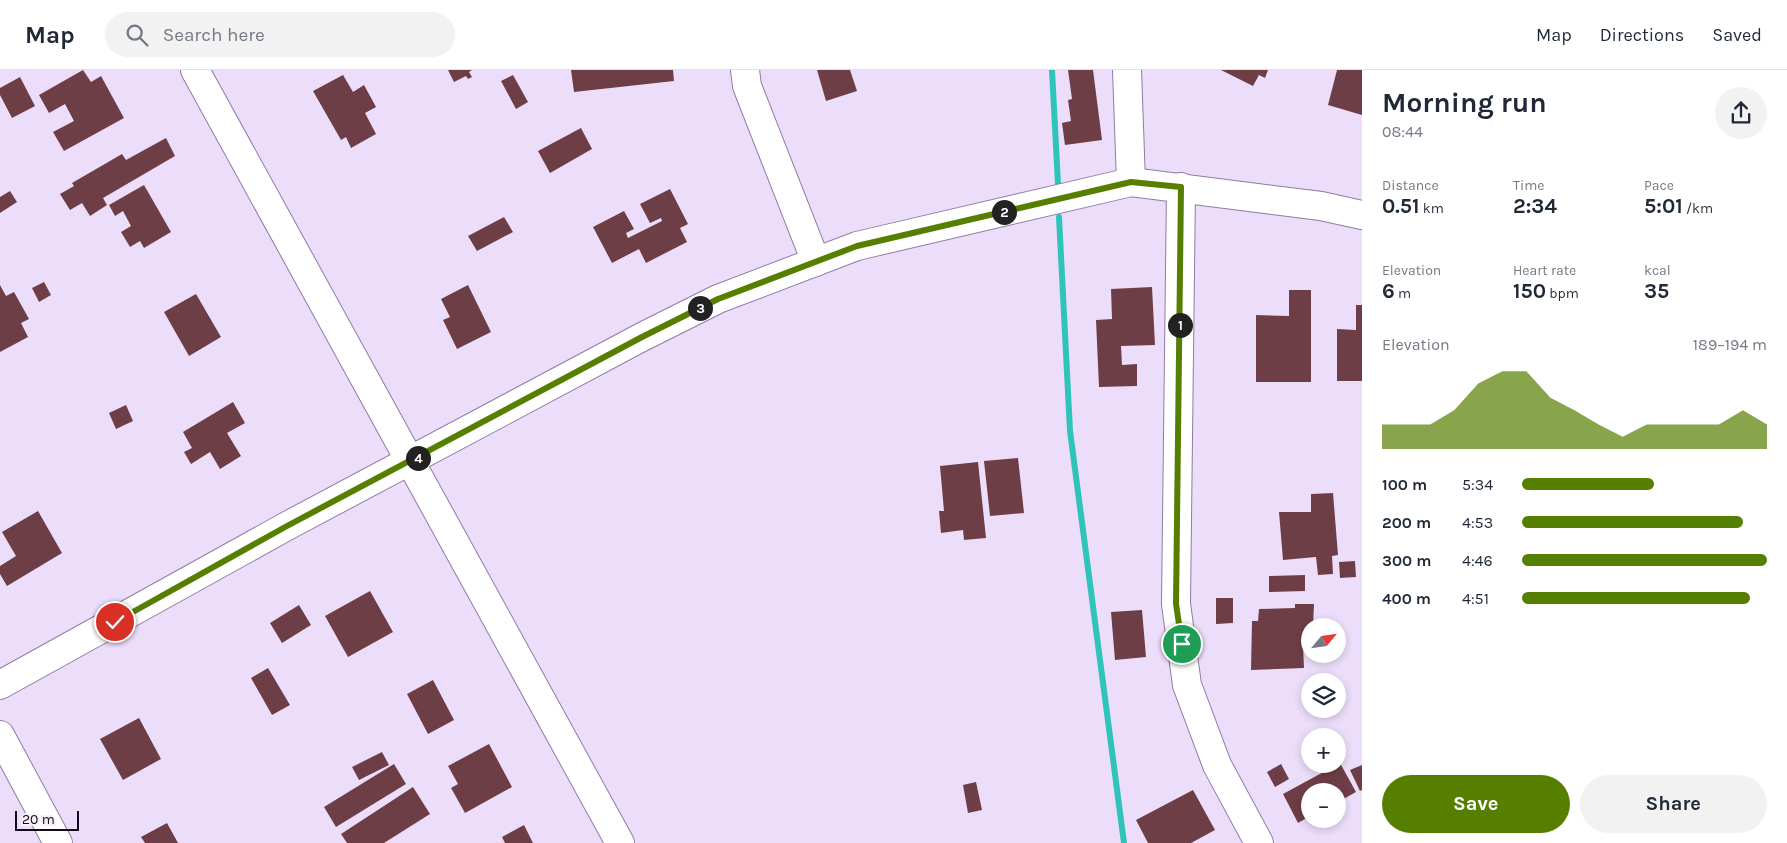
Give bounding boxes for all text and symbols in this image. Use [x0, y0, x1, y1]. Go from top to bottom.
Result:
search box [105, 12, 455, 57]
text: Map [25, 21, 75, 49]
icon: search [123, 21, 151, 49]
text: Search here [163, 24, 265, 46]
text: Map [1536, 24, 1572, 46]
text: Directions [1600, 24, 1684, 46]
text: Saved [1712, 24, 1762, 46]
text: Morning run [1382, 86, 1547, 119]
button: share [1715, 87, 1767, 139]
text: 08:44 [1382, 122, 1423, 141]
text: Distance [1382, 177, 1439, 194]
text: Time [1513, 177, 1544, 194]
text: Pace [1644, 177, 1674, 194]
text: 0.51 [1382, 194, 1420, 218]
text: 2:34 [1513, 194, 1557, 218]
text: 5:01 [1644, 194, 1683, 218]
pin: 2 [992, 200, 1016, 224]
text: km [1420, 200, 1444, 217]
text: /km [1683, 200, 1713, 217]
text: 2 [1000, 204, 1009, 221]
text: Elevation [1382, 262, 1441, 279]
text: Heart rate [1513, 262, 1576, 279]
text: kcal [1644, 262, 1671, 279]
text: 6 [1382, 279, 1395, 303]
text: 150 [1513, 279, 1546, 303]
text: 35 [1644, 279, 1669, 303]
text: m [1395, 285, 1411, 302]
text: bpm [1546, 285, 1579, 302]
pin: 3 [688, 296, 712, 320]
text: 3 [696, 300, 705, 317]
pin: 1 [1168, 312, 1192, 338]
text: 1 [1178, 317, 1183, 334]
text: Elevation [1382, 335, 1450, 354]
text: 189–194 m [1693, 335, 1767, 354]
pin: 4 [406, 446, 430, 470]
text: 4 [414, 450, 423, 467]
text: 100 m [1382, 475, 1427, 494]
text: 5:34 [1462, 475, 1493, 494]
text: 200 m [1382, 513, 1431, 532]
text: 4:53 [1462, 513, 1493, 532]
text: 300 m [1382, 551, 1431, 570]
text: 4:46 [1462, 551, 1493, 570]
text: 400 m [1382, 589, 1431, 608]
text: 4:51 [1462, 589, 1489, 608]
pin [94, 601, 136, 643]
icon: check [101, 608, 129, 636]
north arrow [1301, 618, 1346, 662]
map controls [1301, 618, 1346, 828]
pin [1161, 623, 1203, 665]
icon: arrive [1168, 630, 1196, 658]
button: layers [1301, 673, 1346, 718]
button: + [1301, 728, 1346, 773]
button: Save [1382, 775, 1570, 833]
button: Share [1580, 775, 1767, 833]
button: − [1301, 783, 1346, 828]
scale bar [15, 808, 79, 831]
text: 20 m [22, 811, 55, 828]

